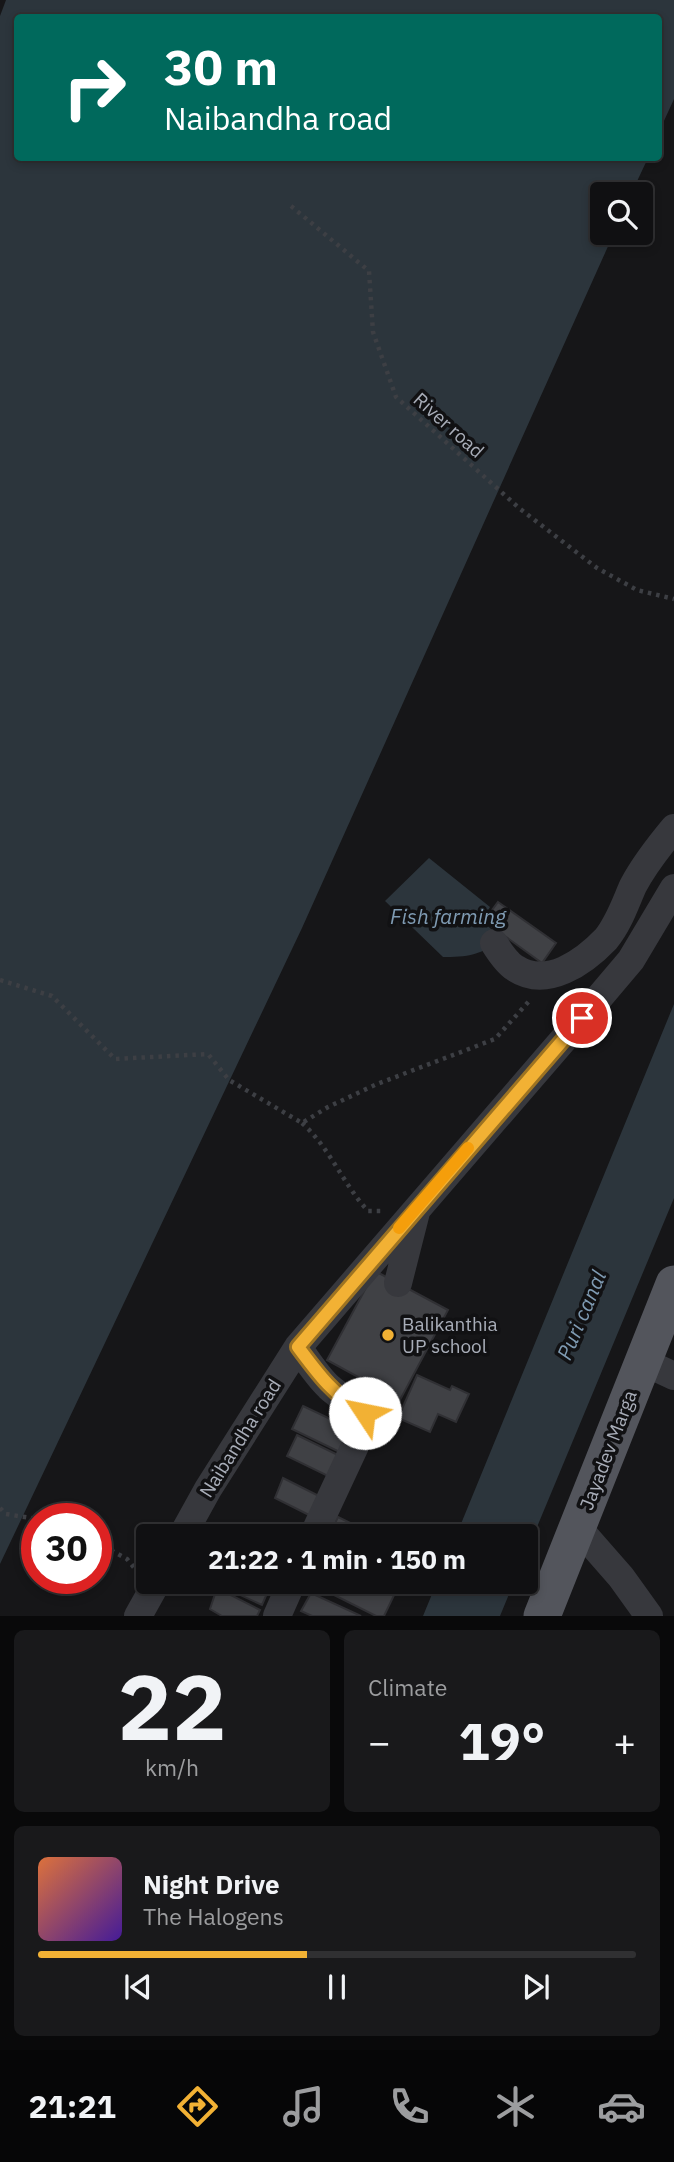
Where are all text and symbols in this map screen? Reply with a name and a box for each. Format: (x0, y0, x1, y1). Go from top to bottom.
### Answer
text: 30 m (164, 35, 278, 98)
icon: right (49, 42, 140, 133)
text: Naibandha road (164, 97, 392, 139)
map controls (590, 182, 653, 245)
button: search (590, 182, 653, 245)
street label: River road (409, 387, 489, 463)
water label: Fish farming (390, 902, 507, 930)
pin (552, 988, 612, 1048)
icon: arrive (563, 999, 601, 1037)
water label: Puri canal (550, 1266, 612, 1364)
place label: Balikanthia UP school (402, 1312, 498, 1358)
marker: Balikanthia UP school (380, 1327, 396, 1343)
street label: Naibandha road (194, 1374, 286, 1502)
position arrow (328, 1376, 402, 1450)
street label: Jayadev Marga (574, 1387, 642, 1513)
speed limit sign: 30 (21, 1503, 112, 1594)
text: 21:22 · 1 min · 150 m (208, 1542, 466, 1576)
text: 22 (117, 1647, 227, 1765)
text: Climate (368, 1672, 447, 1702)
text: 19° (459, 1707, 545, 1774)
text: − (368, 1717, 391, 1766)
text: + (613, 1717, 636, 1766)
text: km/h (145, 1752, 199, 1782)
text: Night Drive (143, 1867, 280, 1901)
text: The Halogens (143, 1901, 284, 1931)
icon: previous (119, 1968, 157, 2006)
icon: pause (318, 1968, 356, 2006)
icon: next (517, 1968, 555, 2006)
icon: directions (173, 2082, 222, 2131)
icon: music (279, 2082, 328, 2131)
icon: phone (385, 2082, 434, 2131)
icon: climate (491, 2082, 540, 2131)
icon: car (597, 2082, 646, 2131)
text: 21:21 (28, 2085, 116, 2127)

